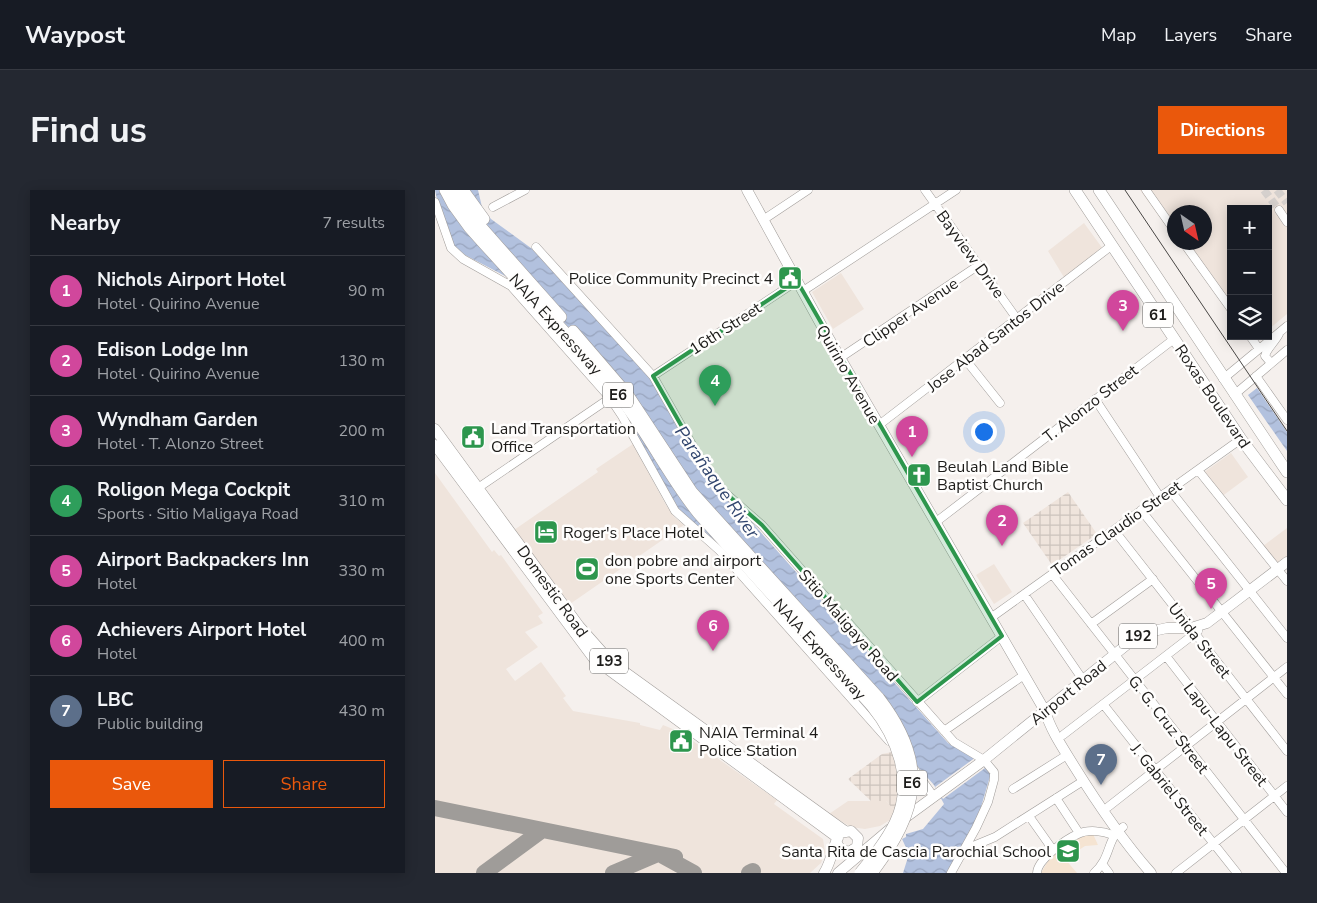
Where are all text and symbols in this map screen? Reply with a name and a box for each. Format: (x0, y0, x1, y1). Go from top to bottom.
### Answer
text: Waypost (25, 19, 125, 51)
text: Map (1101, 23, 1136, 47)
text: Layers (1164, 23, 1217, 47)
text: Share (1245, 23, 1292, 47)
button: Directions (1158, 106, 1287, 154)
text: Find us (30, 107, 147, 154)
north arrow (1167, 205, 1212, 250)
map controls (1227, 205, 1272, 340)
button: + (1227, 205, 1272, 250)
street label: Bayview Drive (931, 206, 1010, 303)
text: Nearby (50, 209, 120, 237)
text: 7 results (323, 212, 385, 234)
button: − (1227, 250, 1272, 295)
public building icon: Police Community Precinct 4 (777, 265, 803, 291)
text: Nichols Airport Hotel (97, 267, 286, 293)
place label: Police Community Precinct 4 (569, 268, 773, 290)
street label: NAIA Expressway (504, 269, 607, 381)
street label: Clipper Avenue (859, 273, 963, 353)
street label: Jose Abad Santos Drive (922, 276, 1069, 398)
text: 1 (61, 280, 71, 302)
text: 90 m (348, 280, 385, 302)
pin: 3 (1107, 290, 1139, 331)
text: Hotel · Quirino Avenue (97, 293, 260, 315)
button: layers (1227, 295, 1272, 340)
street label: 16th Street (685, 297, 766, 360)
road number: 61 (1143, 302, 1173, 328)
street label: Quirino Avenue (811, 321, 885, 428)
text: Edison Lodge Inn (97, 337, 248, 363)
street label: Roxas Boulevard (1169, 340, 1255, 453)
text: 2 (61, 350, 71, 372)
text: 130 m (338, 350, 385, 372)
street label: T. Alonzo Street (1039, 360, 1143, 448)
text: Hotel · Quirino Avenue (97, 363, 260, 385)
pin: 4 (699, 365, 731, 406)
road number: E6 (603, 382, 633, 408)
text: Wyndham Garden (97, 407, 258, 433)
pin: 1 (896, 416, 928, 457)
place label: Land Transportation Office (491, 418, 636, 458)
your location (971, 419, 997, 445)
text: 3 (61, 420, 71, 442)
text: 200 m (338, 420, 385, 442)
water label: Parañaque River (669, 421, 765, 544)
public building icon: Land Transportation Office (460, 424, 486, 450)
text: Hotel · T. Alonzo Street (97, 433, 263, 455)
place label: Beulah Land Bible Baptist Church (937, 456, 1068, 496)
church icon: Beulah Land Bible Baptist Church (906, 462, 932, 488)
street label: Tomas Claudio Street (1047, 475, 1186, 582)
text: Roligon Mega Cockpit (97, 477, 290, 503)
text: 4 (61, 490, 71, 512)
text: 310 m (338, 490, 385, 512)
text: Sports · Sitio Maligaya Road (97, 503, 299, 525)
pin: 2 (986, 505, 1018, 546)
hotel icon: Roger's Place Hotel (533, 519, 559, 545)
place label: Roger's Place Hotel (563, 522, 705, 544)
street label: Domestic Road (511, 541, 593, 642)
text: Airport Backpackers Inn (97, 547, 309, 573)
place label: don pobre and airport one Sports Center (605, 550, 762, 590)
sports icon: don pobre and airport one Sports Center (574, 556, 600, 582)
text: 5 (61, 560, 71, 582)
text: 330 m (338, 560, 385, 582)
street label: Sitio Maligaya Road (793, 565, 903, 687)
pin: 5 (1195, 568, 1227, 609)
text: Hotel (97, 573, 137, 595)
street label: NAIA Expressway (768, 594, 871, 706)
street label: Unida Street (1163, 598, 1236, 683)
pin: 6 (697, 610, 729, 651)
text: Achievers Airport Hotel (97, 617, 306, 643)
road number: 192 (1119, 624, 1157, 648)
text: 6 (61, 630, 71, 652)
text: 400 m (338, 630, 385, 652)
text: Hotel (97, 643, 137, 665)
road number: 193 (590, 648, 628, 674)
street label: Airport Road (1026, 655, 1111, 730)
street label: G. G. Cruz Street (1123, 671, 1214, 779)
street label: Lapu-Lapu Street (1178, 678, 1273, 791)
text: LBC (97, 687, 134, 713)
text: 7 (61, 700, 71, 722)
text: 430 m (338, 700, 385, 722)
text: Public building (97, 713, 203, 735)
place label: NAIA Terminal 4 Police Station (699, 722, 819, 762)
public building icon: NAIA Terminal 4 Police Station (668, 728, 694, 754)
street label: J. Gabriel Street (1125, 738, 1213, 841)
pin: 7 (1085, 744, 1117, 785)
button: Save (50, 760, 213, 808)
button: Share (223, 760, 385, 808)
road number: E6 (897, 770, 927, 796)
school or university icon: Santa Rita de Cascia Parochial School (1055, 838, 1081, 864)
place label: Santa Rita de Cascia Parochial School (781, 841, 1051, 863)

